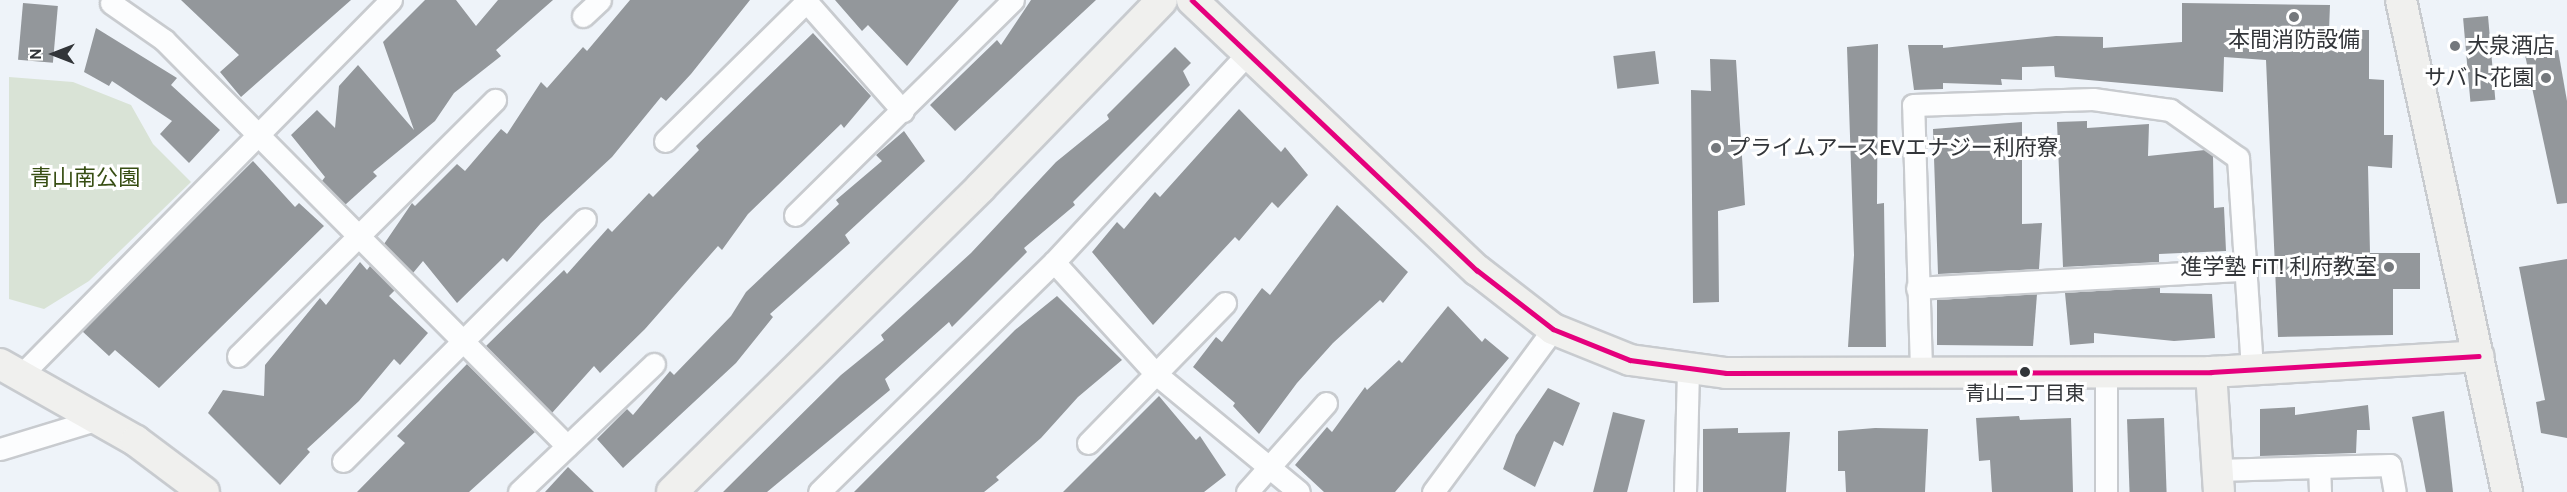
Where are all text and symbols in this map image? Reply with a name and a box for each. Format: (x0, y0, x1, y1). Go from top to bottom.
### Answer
marker: 本間消防設備 (2287, 10, 2301, 24)
north arrow (24, 24, 84, 84)
place label: 本間消防設備 (2228, 27, 2360, 53)
place label: 大泉酒店 (2467, 33, 2555, 59)
marker: 大泉酒店 (2448, 39, 2462, 53)
text: N (26, 48, 45, 60)
place label: サバト花園 (2424, 65, 2534, 91)
marker: サバト花園 (2539, 71, 2553, 85)
place label: プライムアースEVエナジー利府寮 (1728, 135, 2060, 161)
marker: プライムアースEVエナジー利府寮 (1709, 141, 1723, 155)
park label: 青山南公園 (30, 165, 140, 191)
place label: 進学塾 FiT! 利府教室 (2180, 254, 2377, 280)
marker: 進学塾 FiT! 利府教室 (2382, 260, 2396, 274)
marker: 青山二丁目東 (2019, 366, 2031, 378)
place label: 青山二丁目東 (1965, 381, 2085, 405)

